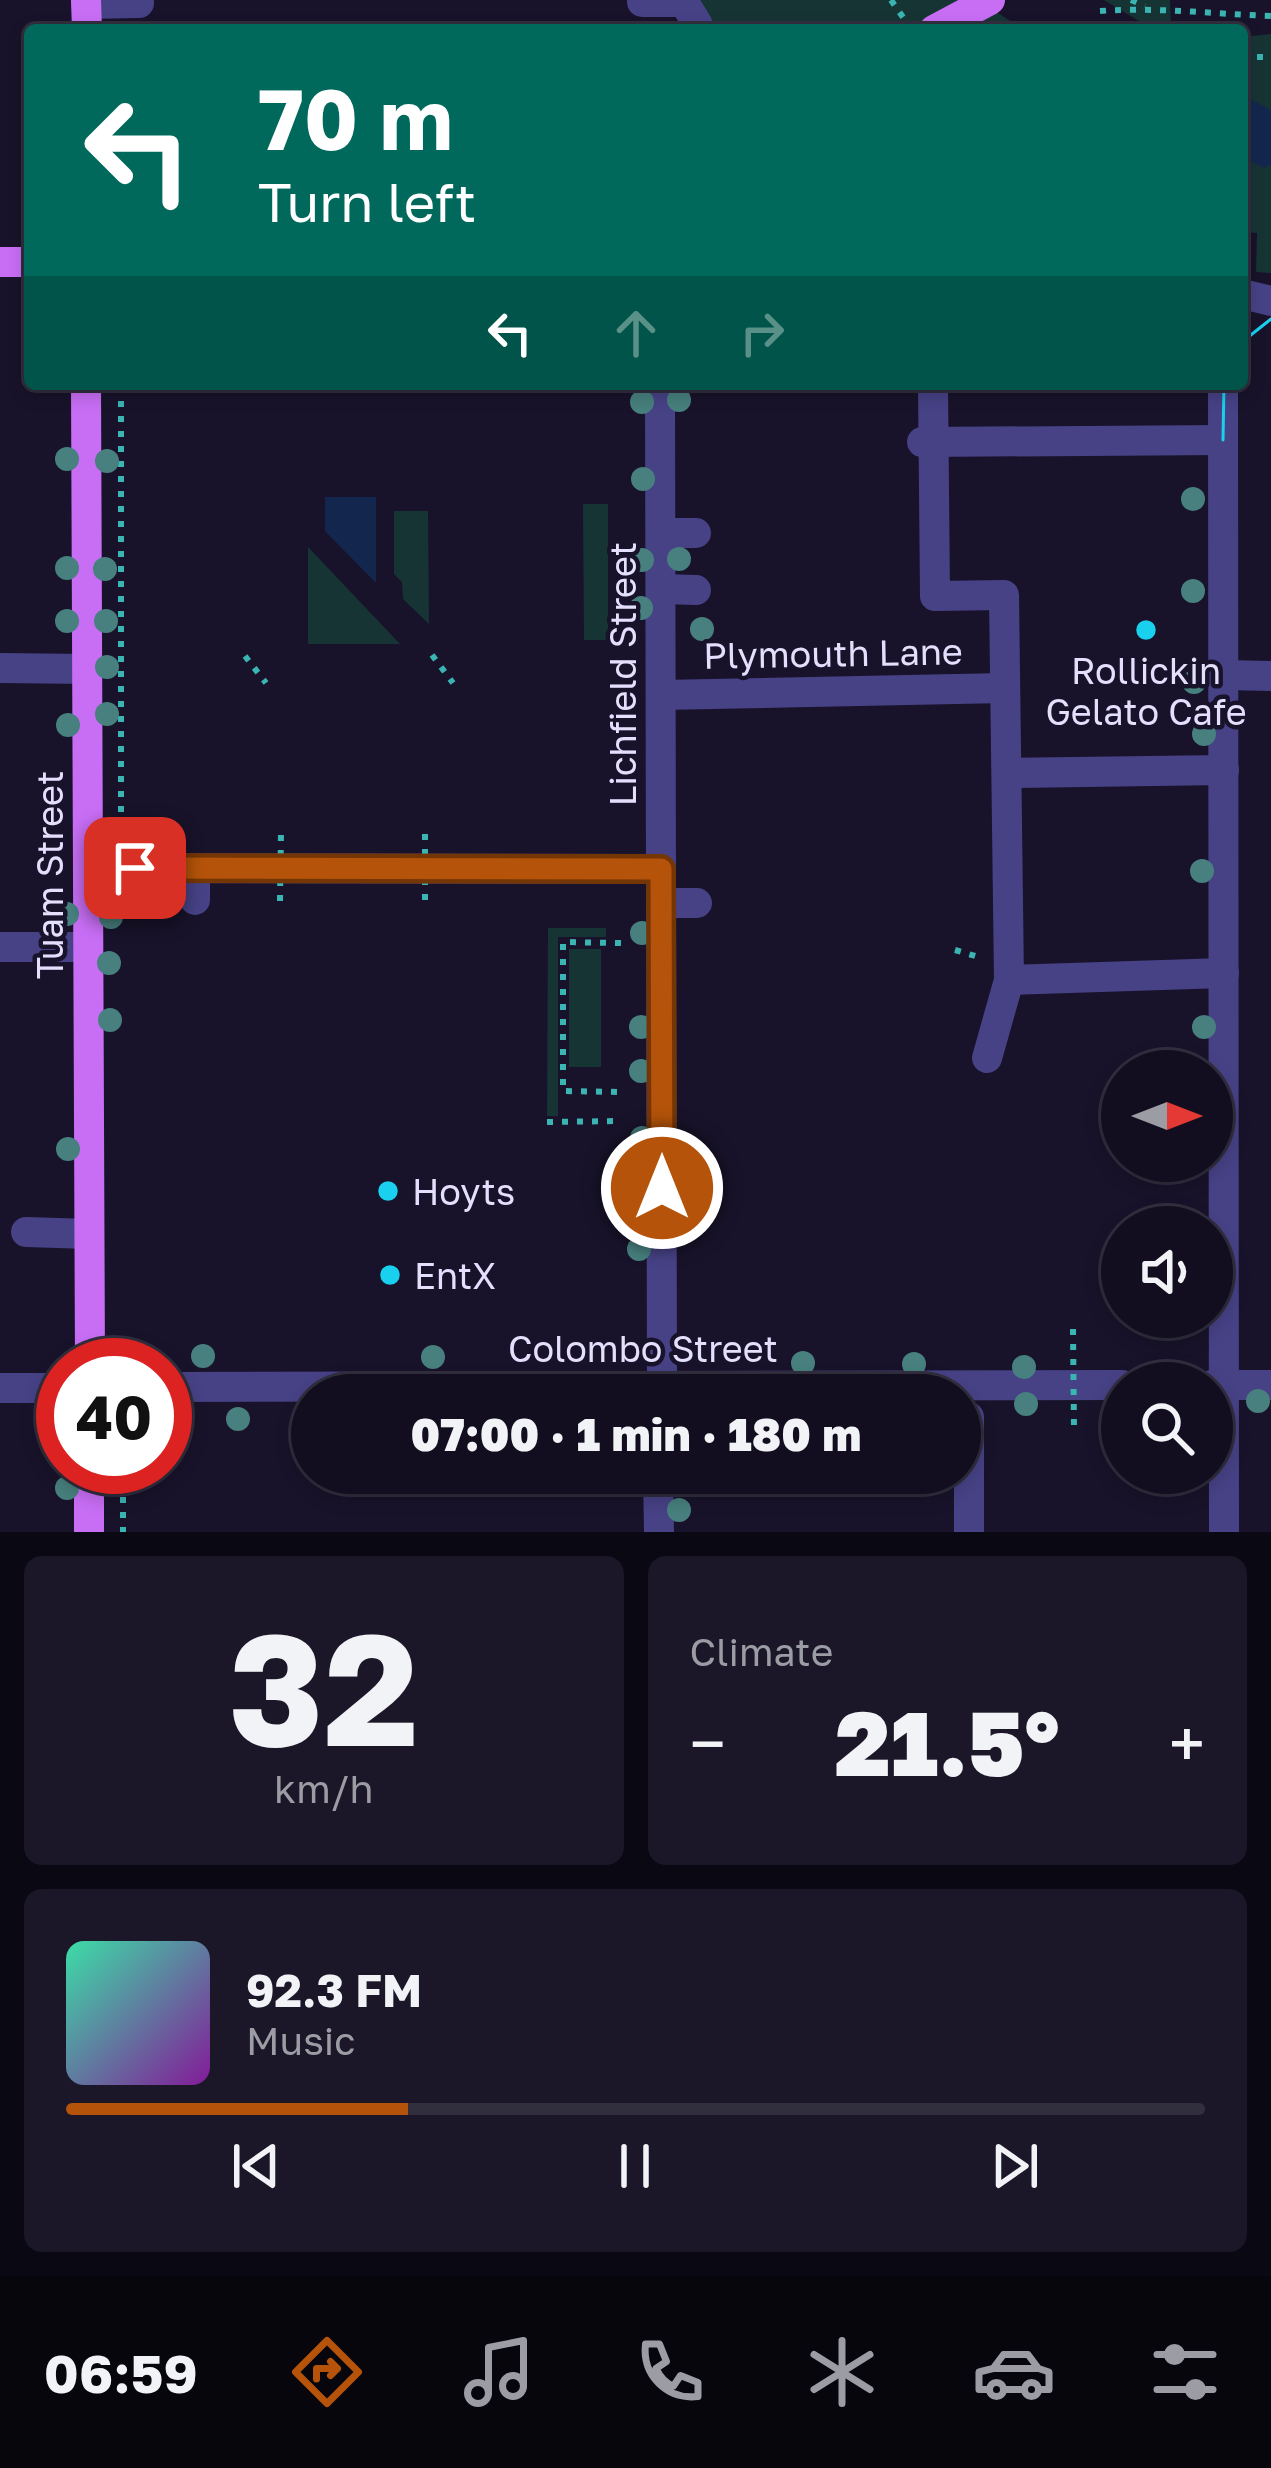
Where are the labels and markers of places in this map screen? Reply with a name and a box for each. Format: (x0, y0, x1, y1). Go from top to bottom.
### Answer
marker: Rollickin Gelato Cafe (1133, 617, 1159, 643)
place label: Rollickin Gelato Cafe (1045, 649, 1247, 733)
pin (84, 817, 186, 919)
place label: Hoyts (412, 1170, 515, 1213)
marker: Hoyts (375, 1178, 401, 1204)
place label: EntX (414, 1254, 496, 1297)
marker: EntX (377, 1262, 403, 1288)

